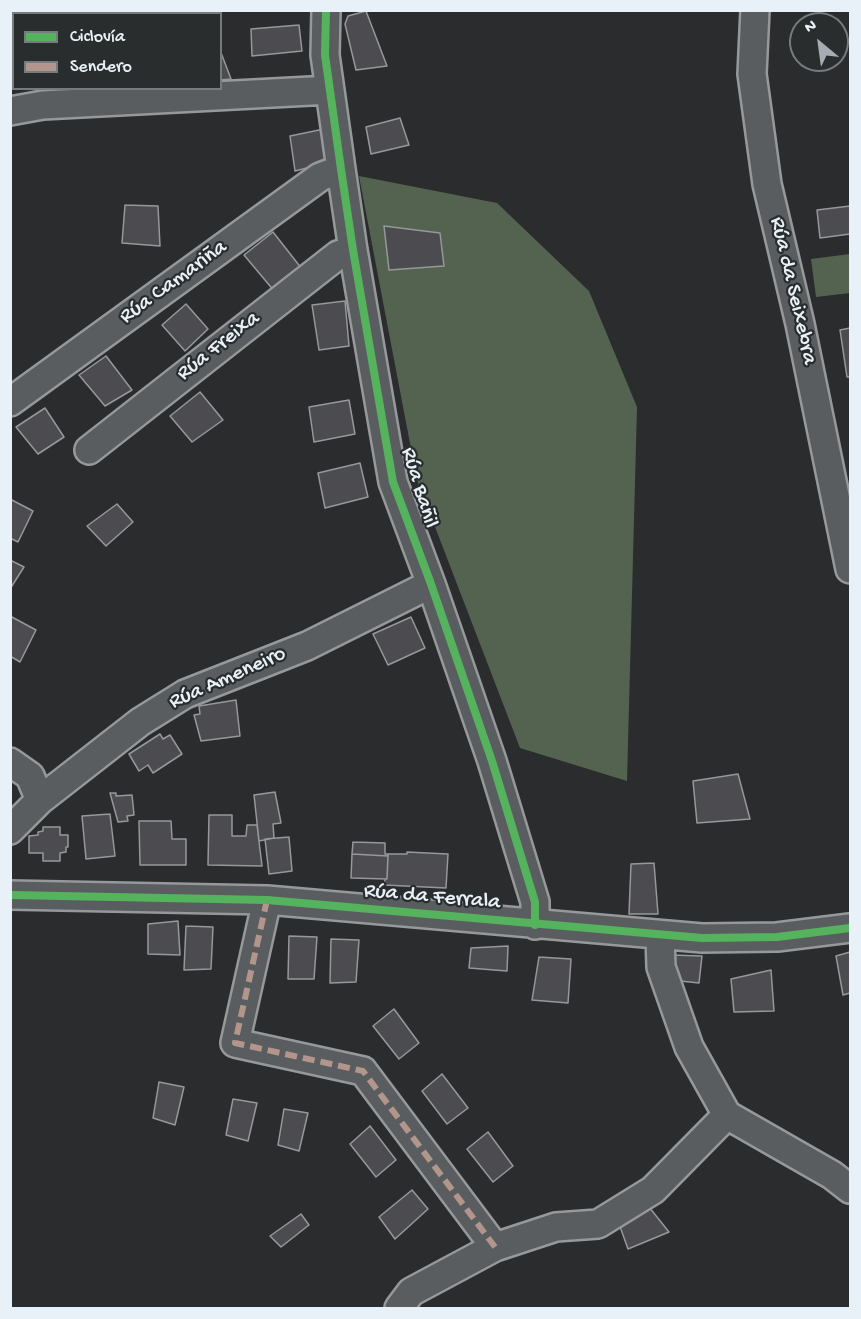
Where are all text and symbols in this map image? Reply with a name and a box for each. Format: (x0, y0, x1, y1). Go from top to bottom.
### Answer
legend (12, 12, 222, 90)
north arrow (789, 12, 849, 72)
text: N (802, 17, 820, 38)
text: Ciclovía (70, 27, 125, 48)
text: Sendero (70, 57, 132, 78)
street label: Rúa da Seixebra (762, 215, 822, 367)
street label: Rúa Camariña (115, 235, 233, 331)
street label: Rúa Freixa (172, 306, 266, 388)
street label: Rúa Bañil (393, 445, 443, 531)
street label: Rúa Ameneiro (166, 642, 290, 716)
street label: Rúa da Ferrala (363, 879, 501, 917)

